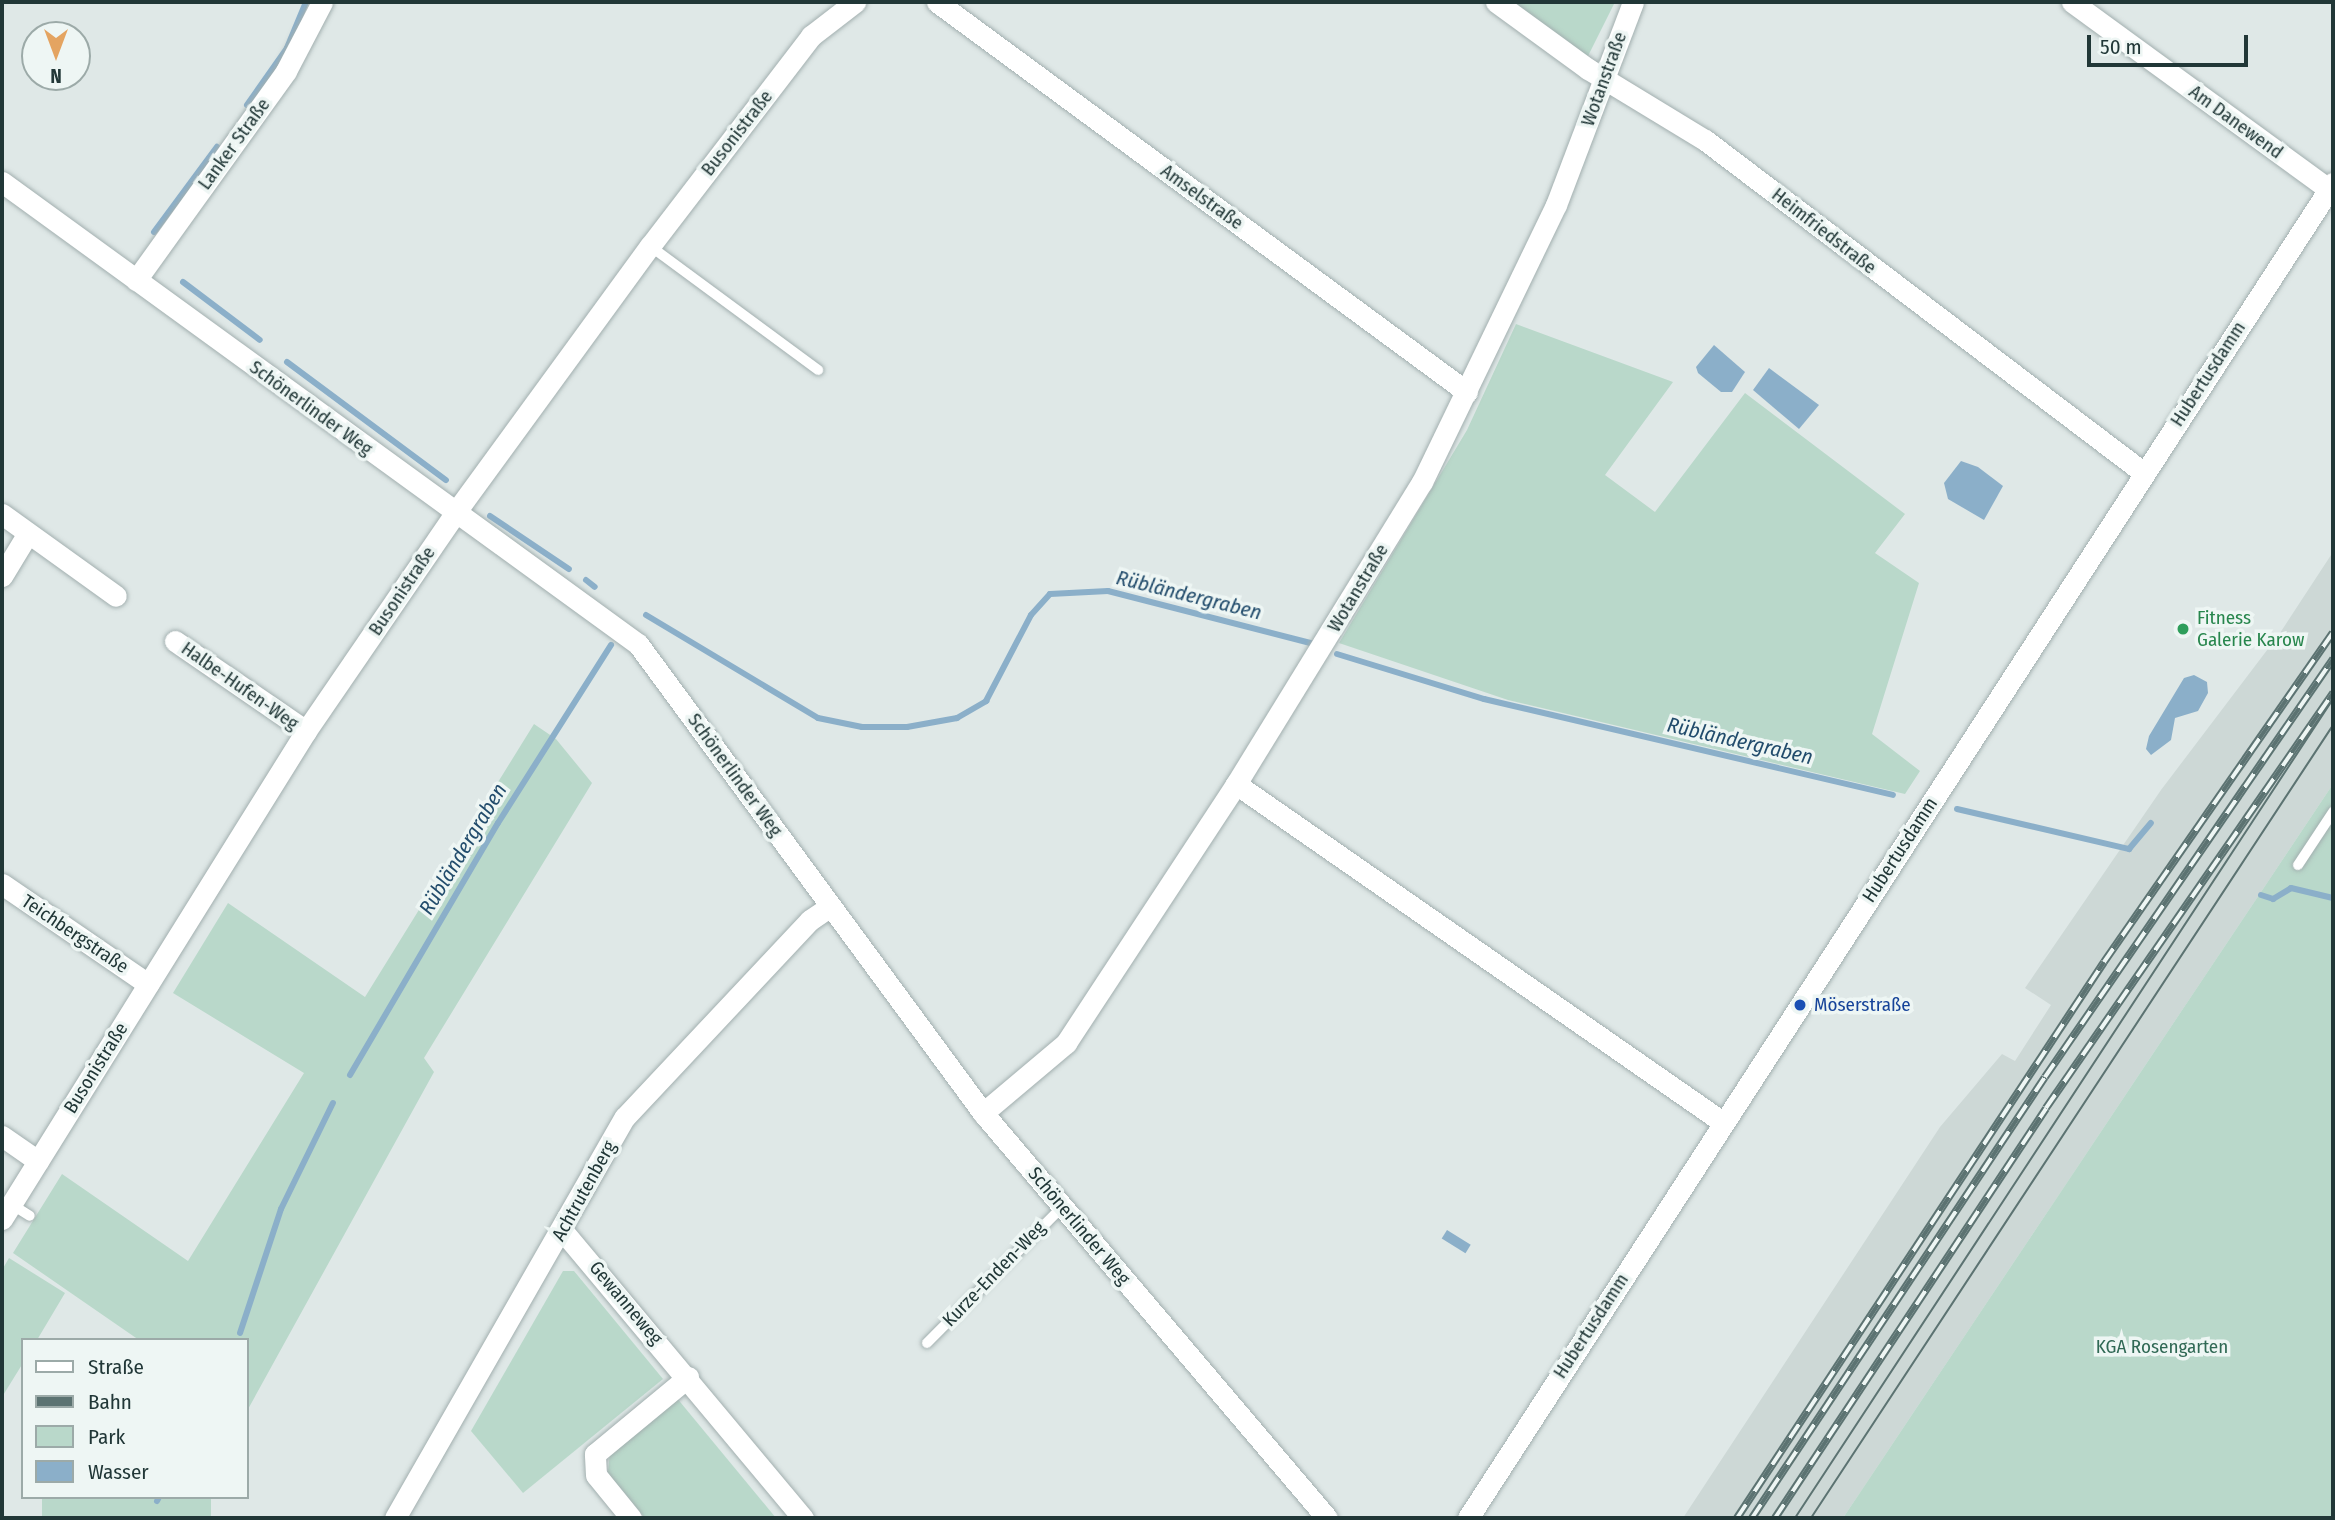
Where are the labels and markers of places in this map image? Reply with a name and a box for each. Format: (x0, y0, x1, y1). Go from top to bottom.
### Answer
place label: Fitness Galerie Karow (2197, 607, 2304, 651)
marker: Fitness Galerie Karow (2175, 621, 2191, 637)
place label: Möserstraße (1814, 994, 1911, 1016)
marker: Möserstraße (1792, 997, 1808, 1013)

